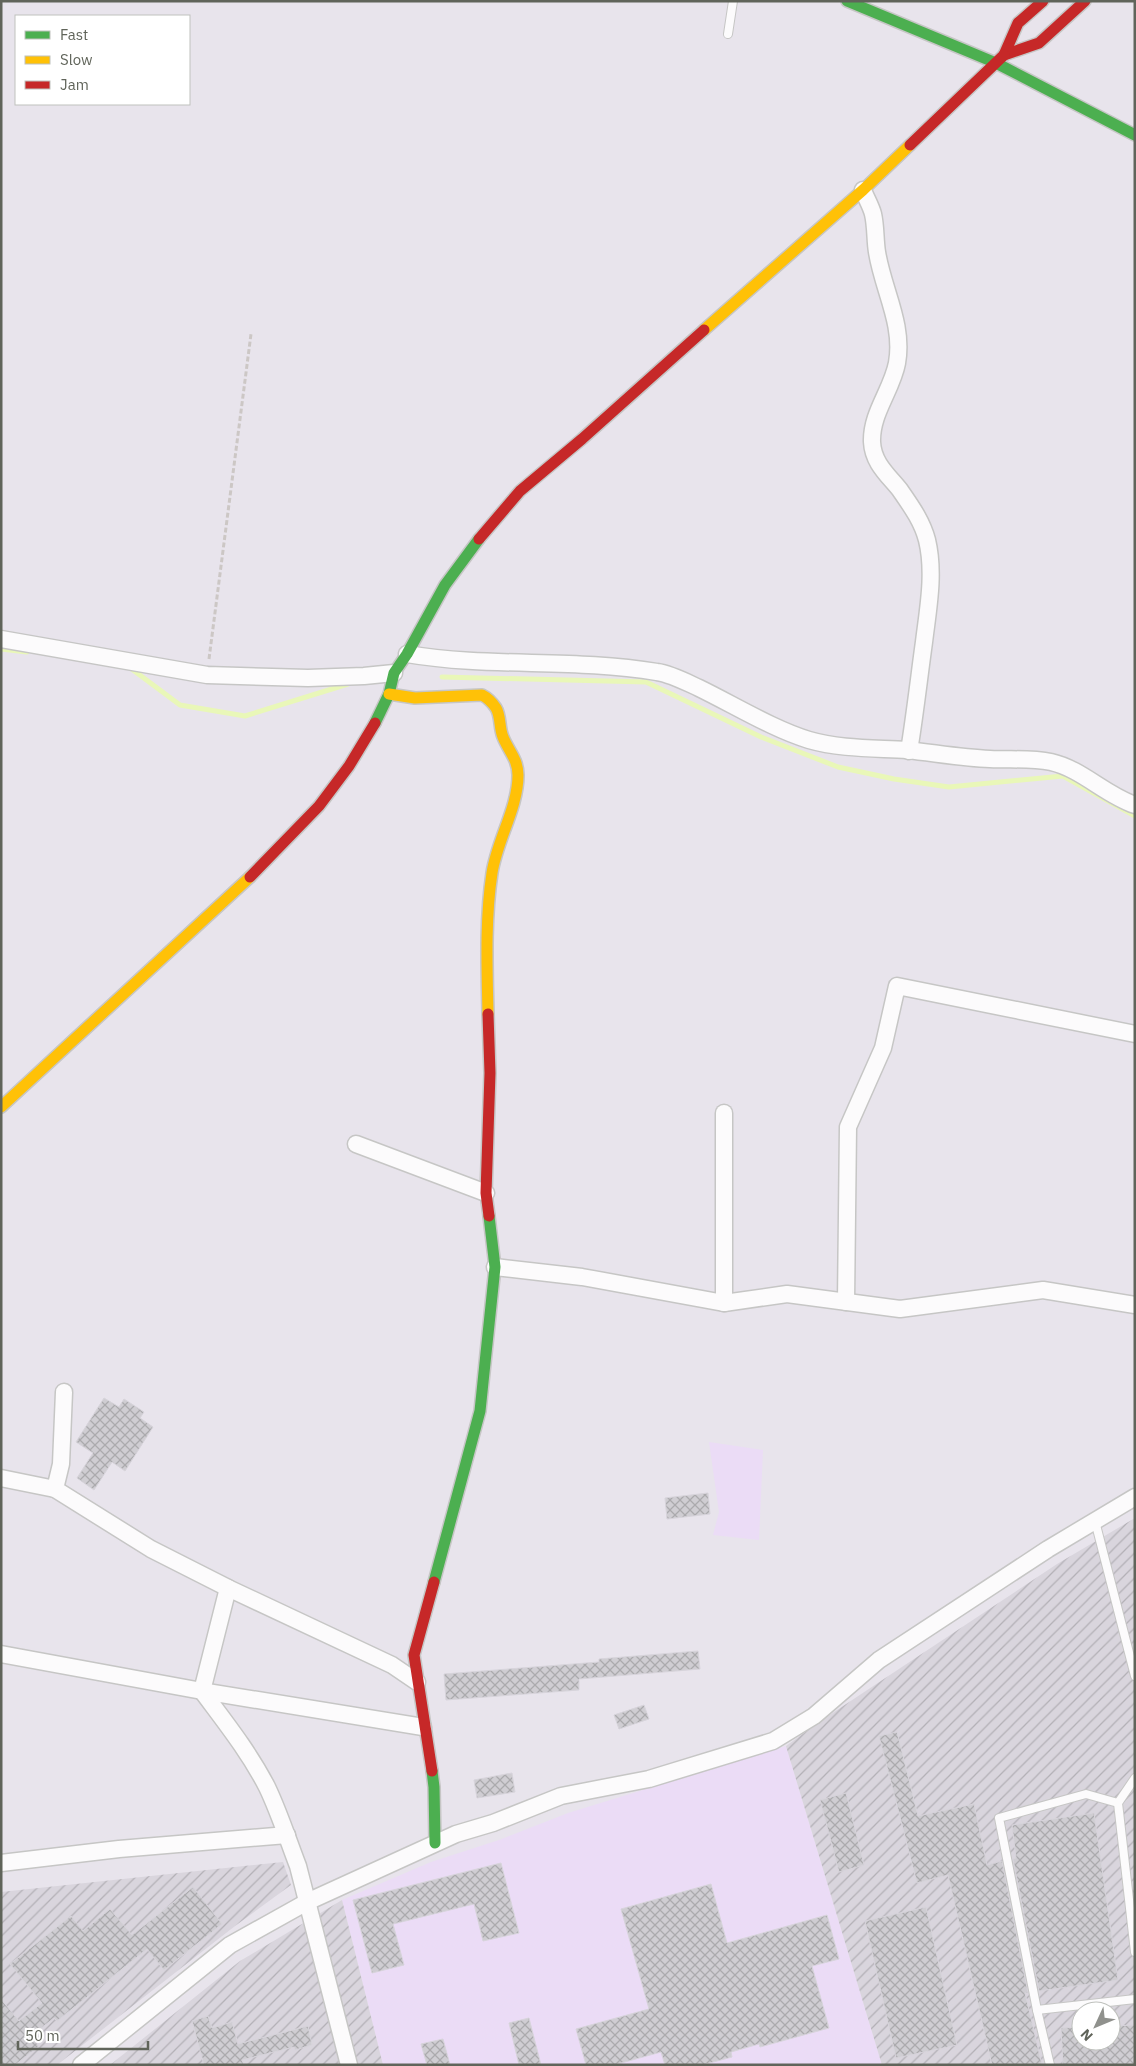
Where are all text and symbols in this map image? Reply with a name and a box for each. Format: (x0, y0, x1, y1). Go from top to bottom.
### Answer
legend (15, 15, 190, 105)
text: Fast (60, 25, 88, 44)
text: Slow (60, 50, 93, 69)
text: Jam (60, 75, 89, 94)
north arrow (1071, 2001, 1121, 2051)
scale bar (18, 2018, 148, 2050)
text: N (1077, 2025, 1097, 2045)
text: 50 m (25, 2026, 60, 2045)

